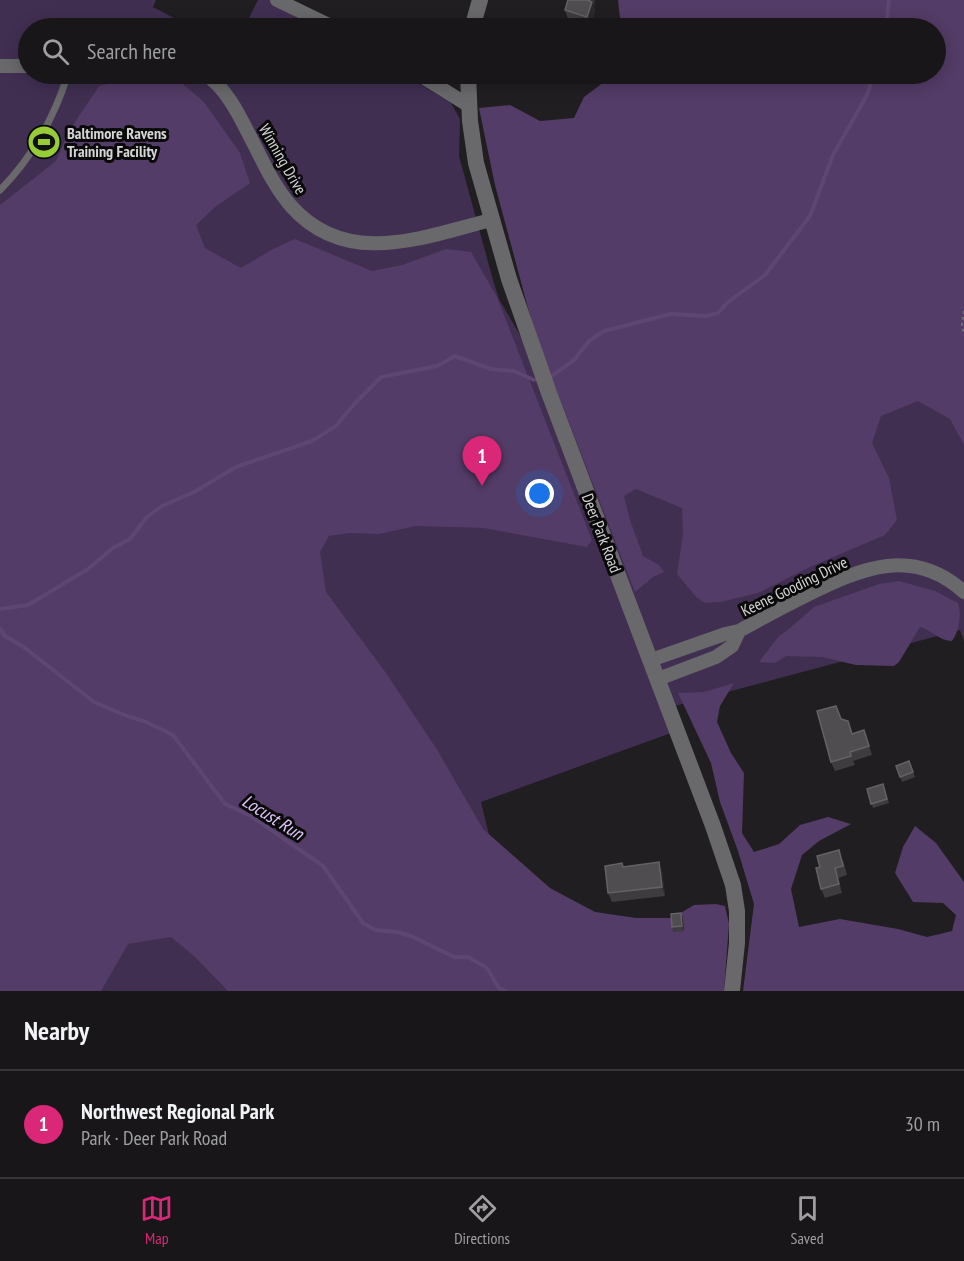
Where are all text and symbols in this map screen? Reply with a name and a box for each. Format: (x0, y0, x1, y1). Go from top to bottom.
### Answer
search box (18, 18, 946, 84)
icon: search (39, 35, 72, 68)
text: Search here (87, 37, 176, 65)
street label: Winning Drive (255, 120, 311, 198)
place label: Baltimore Ravens Training Facility (67, 123, 167, 161)
sports icon: Baltimore Ravens Training Facility (26, 124, 62, 160)
pin: 1 (462, 436, 502, 486)
your location (525, 479, 554, 508)
street label: Deer Park Road (578, 491, 626, 576)
street label: Keene Gooding Drive (738, 552, 850, 620)
water label: Locust Run (238, 789, 309, 845)
text: Nearby (24, 1014, 89, 1047)
text: Northwest Regional Park (81, 1097, 274, 1125)
text: 1 (39, 1111, 48, 1137)
text: 30 m (905, 1111, 940, 1137)
text: Park · Deer Park Road (81, 1125, 227, 1151)
tab: Map (140, 1192, 173, 1248)
tab: Directions (454, 1192, 510, 1248)
tab: Saved (791, 1192, 824, 1248)

